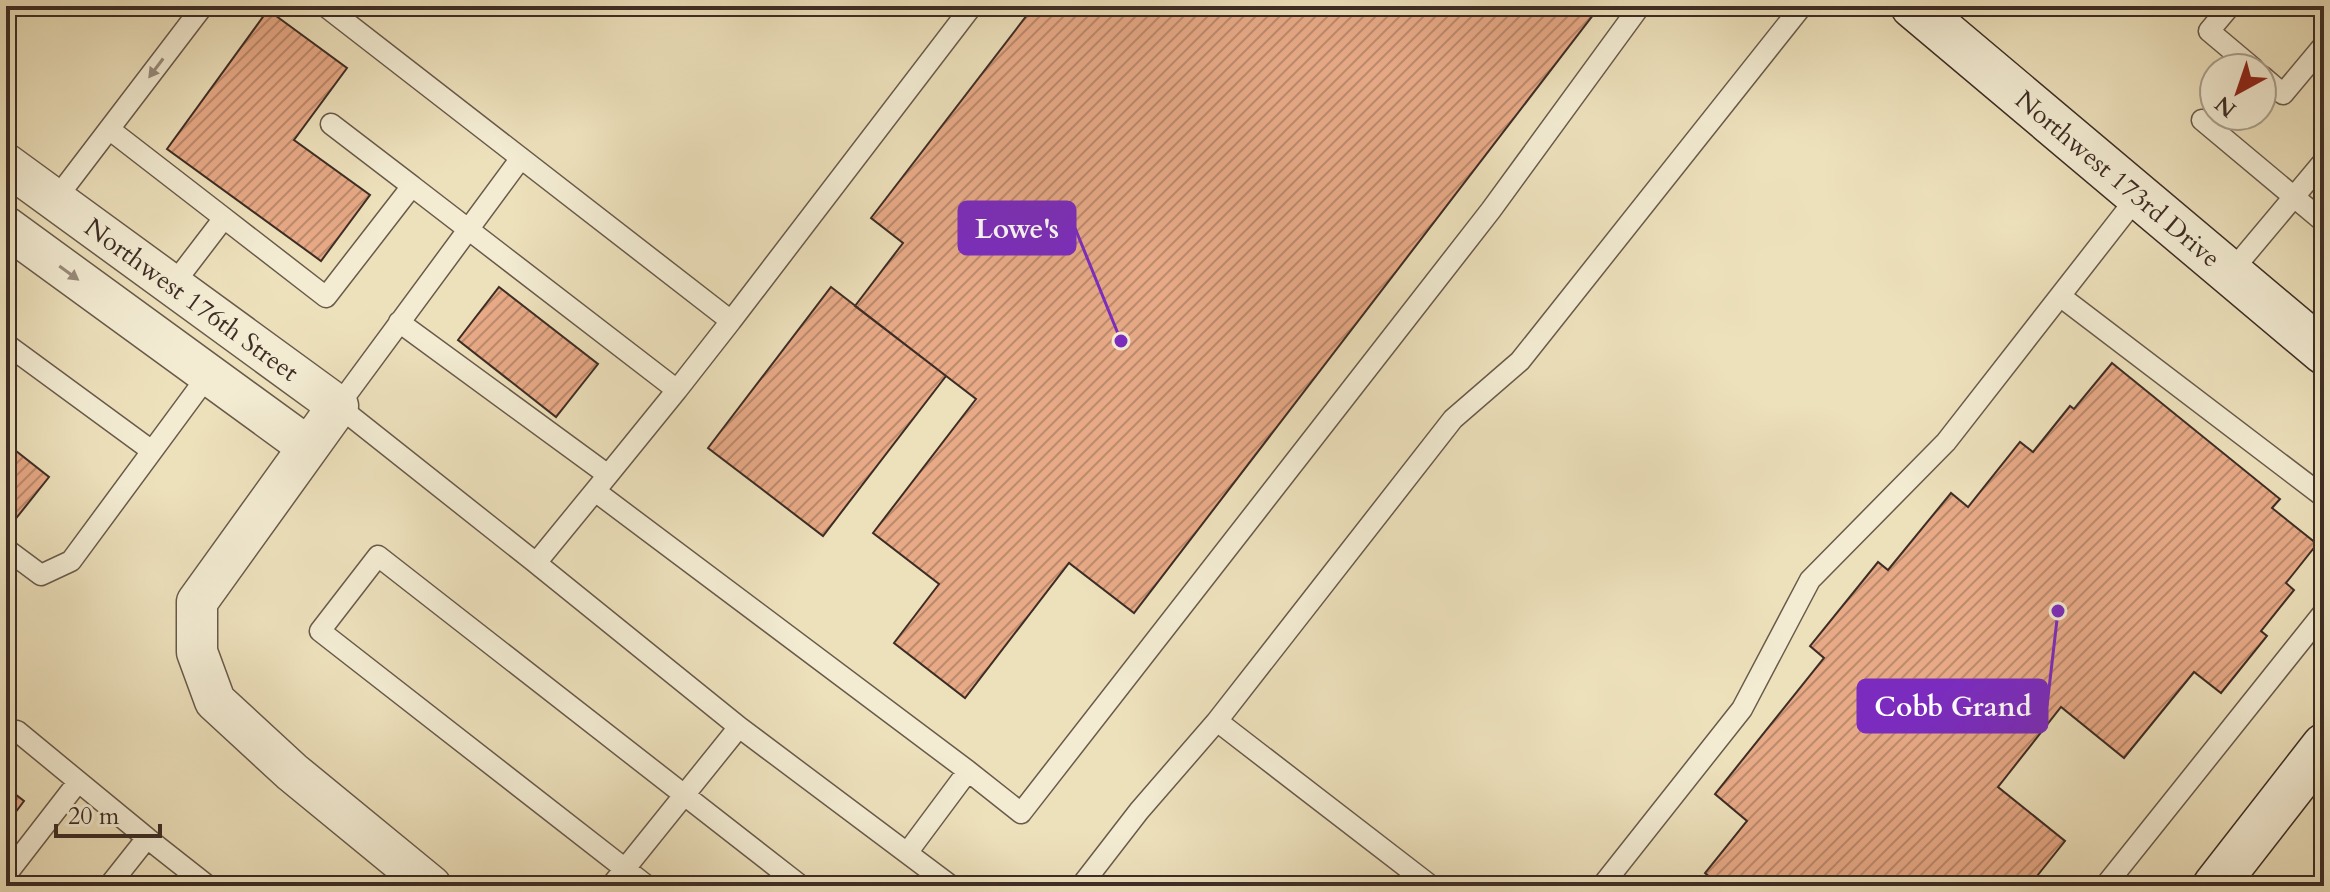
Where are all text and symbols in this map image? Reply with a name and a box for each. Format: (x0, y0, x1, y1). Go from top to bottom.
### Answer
north arrow (2198, 52, 2278, 132)
one-way arrow (148, 58, 164, 78)
street label: Northwest 173rd Drive (2009, 84, 2227, 274)
callout: Lowe's (959, 202, 1075, 254)
street label: Northwest 176th Street (77, 210, 306, 390)
text: Lowe's (975, 210, 1059, 248)
one-way arrow (59, 264, 80, 280)
callout: Cobb Grand (1858, 680, 2047, 732)
text: Cobb Grand (1874, 688, 2032, 726)
scale bar (56, 788, 160, 838)
text: 20 m (68, 800, 120, 833)

